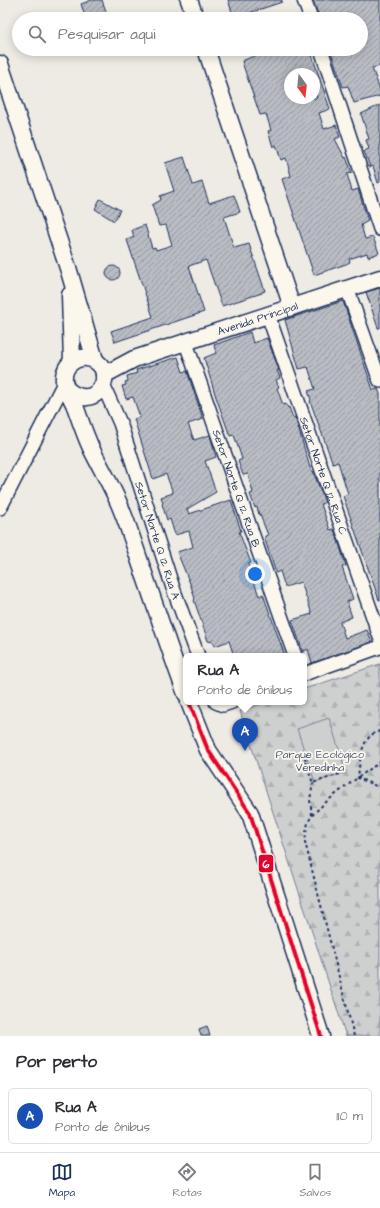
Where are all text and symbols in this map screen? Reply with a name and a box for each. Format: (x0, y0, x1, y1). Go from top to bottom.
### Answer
search box (12, 12, 368, 56)
icon: search (26, 23, 48, 45)
text: Pesquisar aqui (58, 24, 155, 45)
north arrow (284, 68, 320, 104)
street label: Avenida Principal (215, 298, 300, 339)
street label: Setor Norte Q 12 Rua C (296, 415, 351, 537)
street label: Setor Norte Q 12 Rua B (209, 428, 264, 550)
street label: Setor Norte Q 12 Rua A (131, 480, 184, 602)
your location (245, 564, 265, 584)
popup (183, 653, 307, 705)
text: Rua A (198, 660, 239, 681)
text: Ponto de ônibus (198, 681, 293, 699)
pin: A (232, 718, 258, 751)
park label: Parque Ecológico Veredinha (276, 747, 365, 775)
line badge: 6 (258, 854, 274, 873)
text: 6 (263, 857, 270, 872)
text: Por perto (16, 1050, 97, 1074)
text: Rua A (55, 1097, 97, 1118)
text: A (26, 1107, 34, 1125)
text: 110 m (336, 1107, 363, 1125)
text: Ponto de ônibus (55, 1118, 150, 1136)
tab: Mapa (49, 1161, 75, 1200)
tab: Rotas (172, 1161, 202, 1200)
tab: Salvos (299, 1161, 331, 1200)

